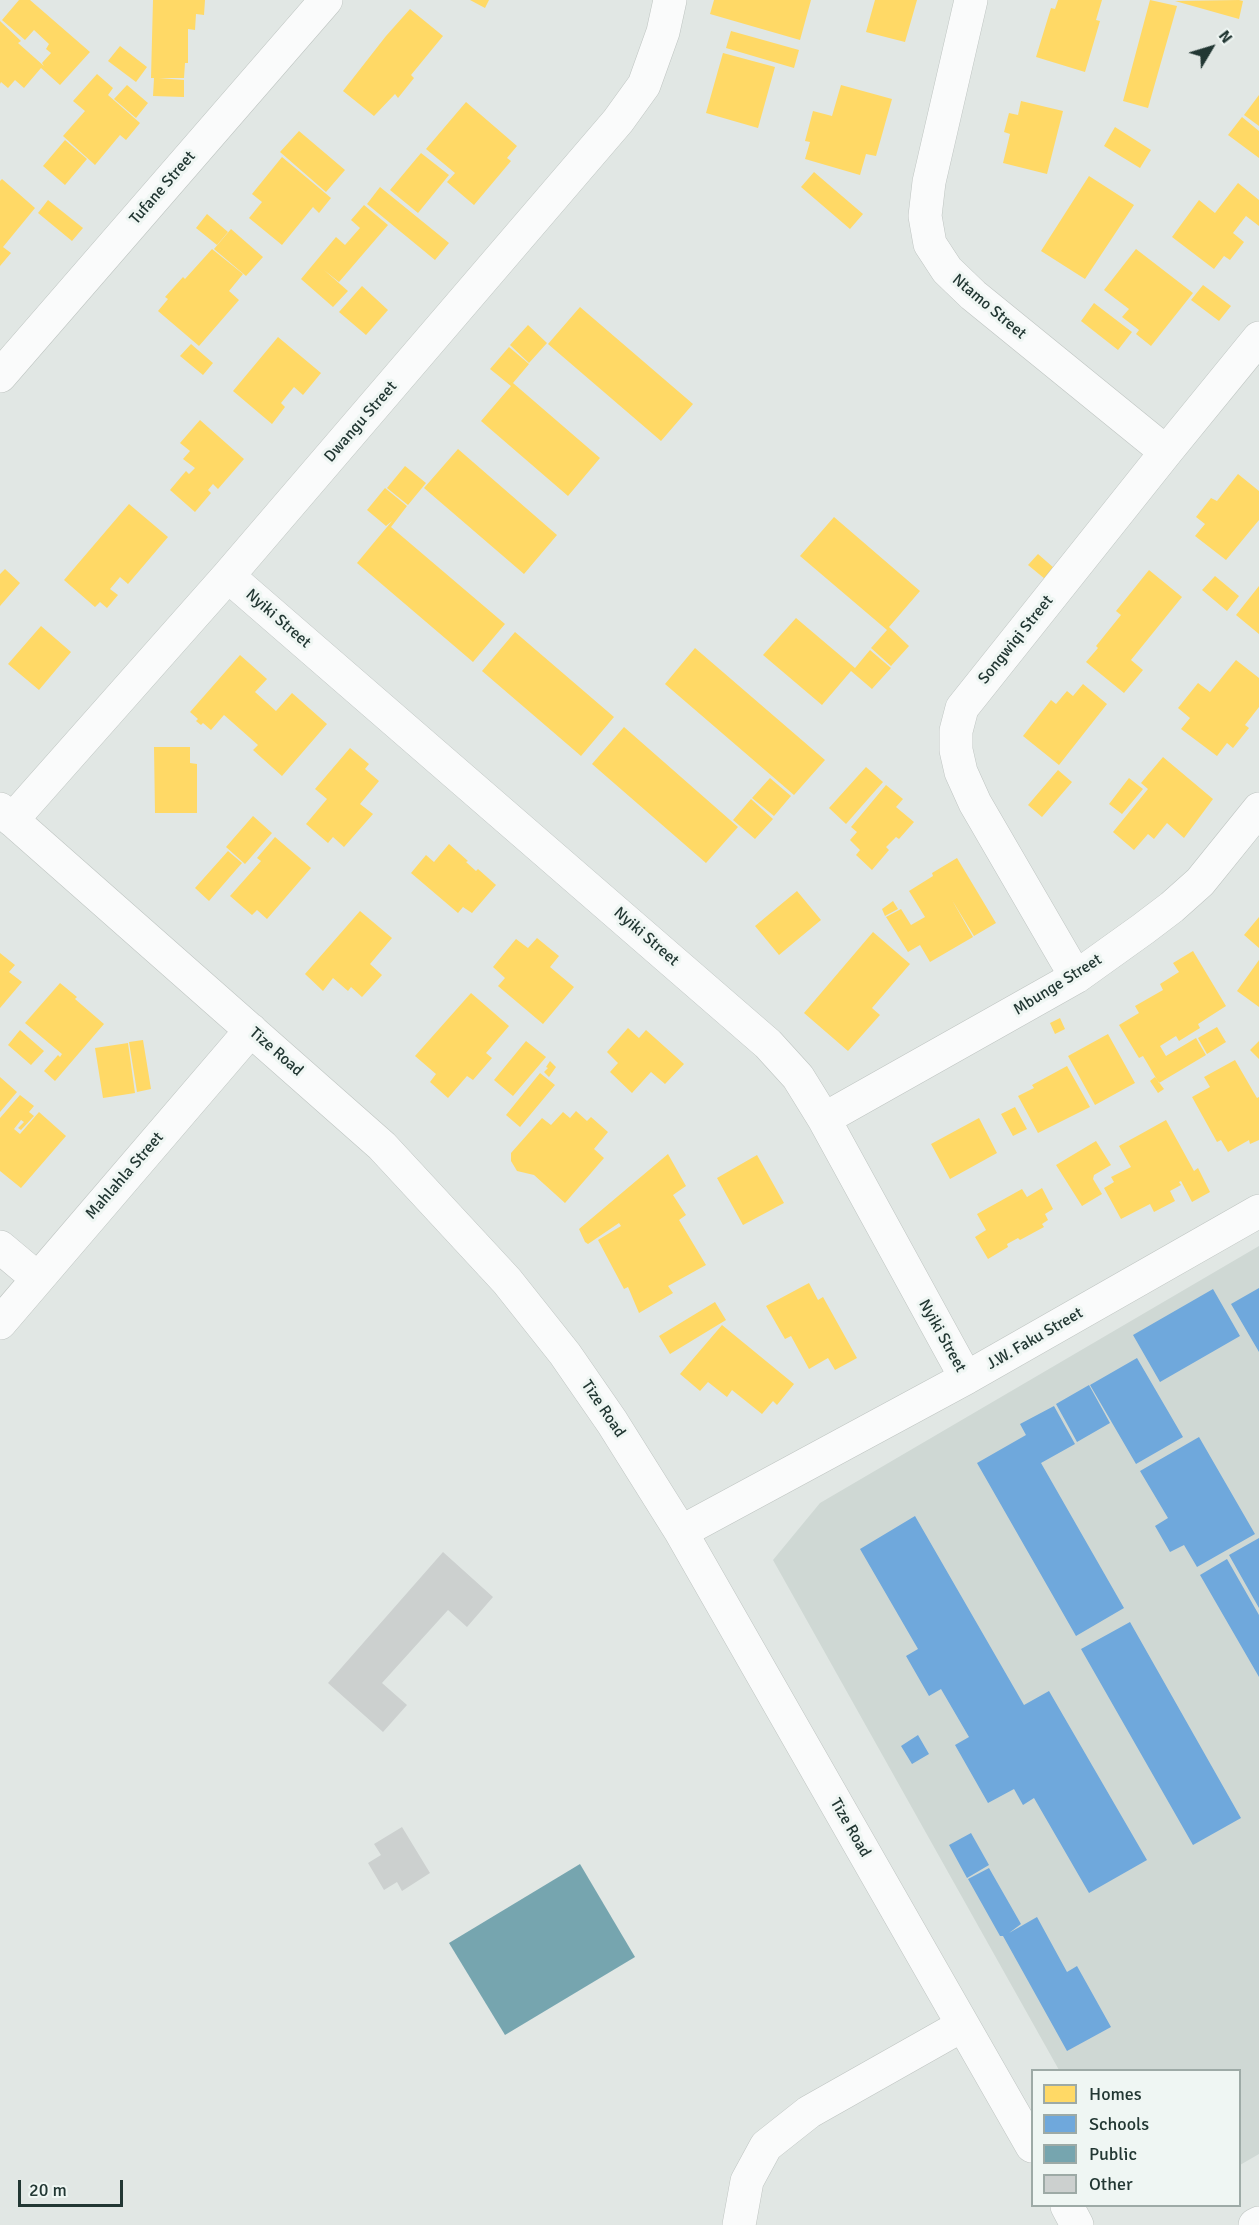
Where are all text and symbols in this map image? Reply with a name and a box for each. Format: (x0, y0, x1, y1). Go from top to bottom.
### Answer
north arrow (1181, 18, 1241, 78)
text: N (1214, 26, 1236, 47)
street label: Tufane Street (126, 147, 200, 229)
street label: Ntamo Street (948, 270, 1030, 344)
street label: Dwangu Street (321, 378, 401, 466)
street label: Nyiki Street (241, 585, 315, 653)
street label: Songwiqi Street (974, 592, 1058, 688)
street label: Nyiki Street (609, 903, 683, 971)
street label: Mbunge Street (1010, 950, 1106, 1020)
street label: Tize Road (245, 1023, 307, 1081)
street label: Mahlahla Street (82, 1128, 168, 1224)
street label: Nyiki Street (914, 1296, 970, 1376)
street label: J.W. Faku Street (983, 1304, 1087, 1374)
street label: Tize Road (577, 1377, 629, 1441)
street label: Tize Road (825, 1795, 875, 1861)
legend (1031, 2069, 1241, 2207)
text: Homes (1089, 2083, 1142, 2105)
text: Schools (1089, 2113, 1149, 2135)
text: Public (1089, 2143, 1137, 2165)
scale bar (21, 2168, 126, 2206)
text: Other (1089, 2173, 1133, 2195)
text: 20 m (29, 2179, 67, 2201)

